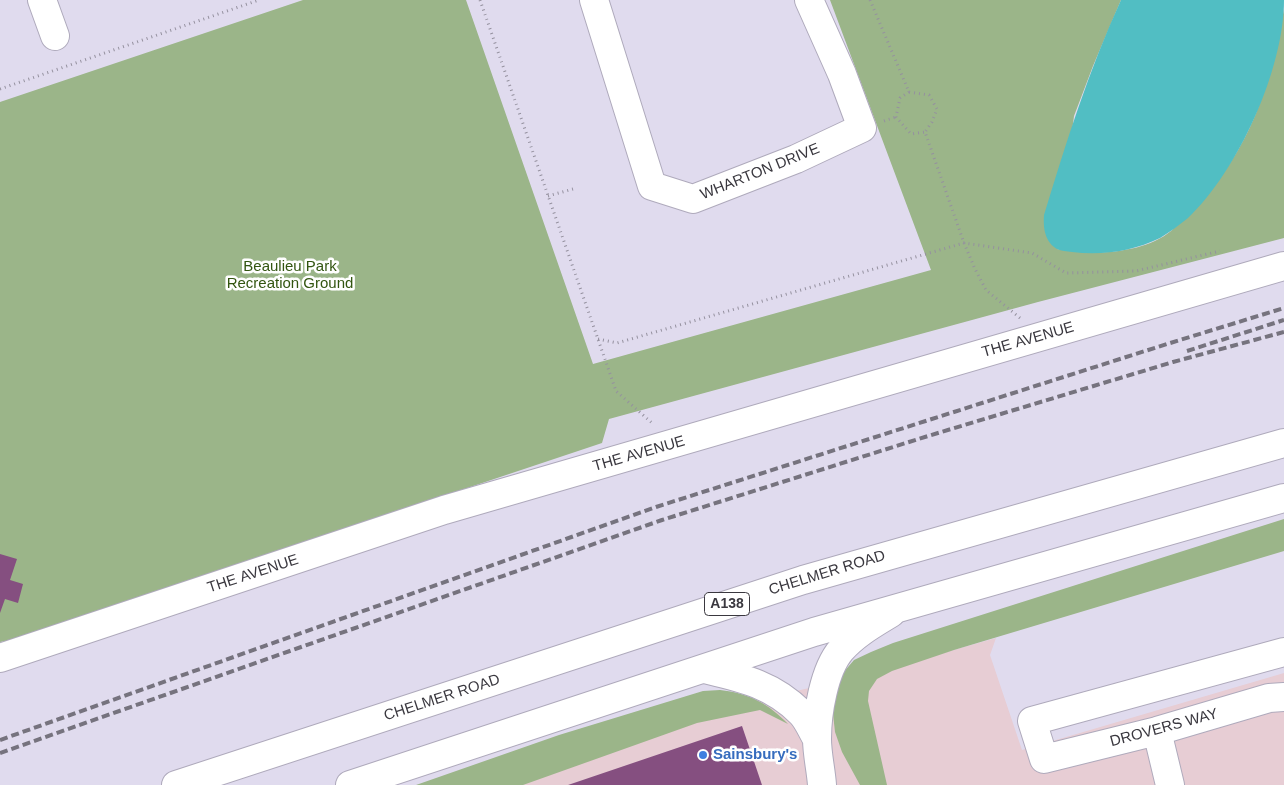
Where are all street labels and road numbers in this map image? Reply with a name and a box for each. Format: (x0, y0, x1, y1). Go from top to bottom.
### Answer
street label: WHARTON DRIVE (698, 140, 822, 204)
street label: THE AVENUE (980, 318, 1076, 362)
street label: THE AVENUE (591, 432, 687, 476)
street label: CHELMER ROAD (767, 547, 887, 599)
street label: THE AVENUE (205, 551, 301, 597)
road number: A138 (704, 592, 750, 616)
street label: CHELMER ROAD (382, 671, 502, 725)
street label: DROVERS WAY (1108, 705, 1220, 751)

